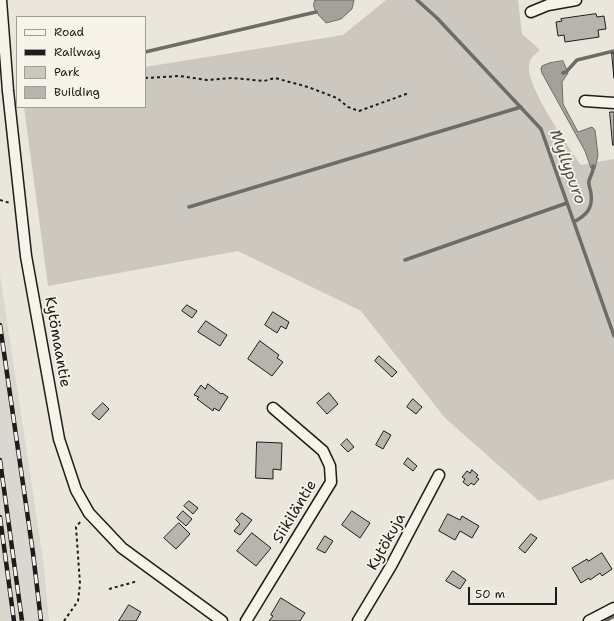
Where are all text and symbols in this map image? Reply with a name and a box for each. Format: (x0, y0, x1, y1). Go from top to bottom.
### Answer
legend (16, 16, 146, 108)
text: Road (54, 24, 84, 40)
text: Railway (54, 44, 101, 60)
text: Park (54, 64, 80, 80)
text: Building (54, 84, 100, 100)
water label: Myllypuro (545, 127, 589, 207)
street label: Kytömaantie (40, 295, 74, 389)
street label: Siikiläntie (269, 477, 321, 547)
street label: Kytökuja (364, 510, 410, 574)
scale bar (470, 579, 559, 605)
text: 50 m (475, 586, 505, 602)

